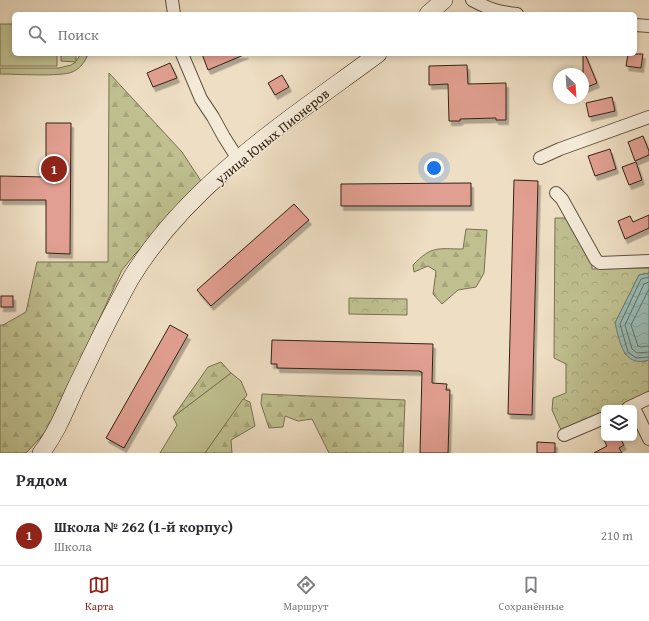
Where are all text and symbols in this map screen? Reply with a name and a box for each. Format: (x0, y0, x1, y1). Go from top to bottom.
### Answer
search box (12, 12, 637, 56)
icon: search (26, 23, 48, 45)
text: Поиск (58, 24, 99, 45)
north arrow (553, 68, 589, 104)
street label: улица Юных Пионеров (210, 84, 333, 189)
pin: 1 (41, 154, 67, 184)
your location (424, 158, 444, 178)
map controls (601, 405, 637, 441)
button: layers (601, 405, 637, 441)
text: Рядом (16, 467, 67, 492)
text: Школа № 262 (1-й корпус) (54, 516, 233, 537)
text: 1 (26, 526, 32, 545)
text: 210 m (601, 526, 633, 545)
text: Школа (54, 537, 92, 556)
tab: Карта (85, 574, 113, 614)
tab: Маршрут (283, 574, 328, 614)
tab: Сохранённые (498, 574, 564, 614)

